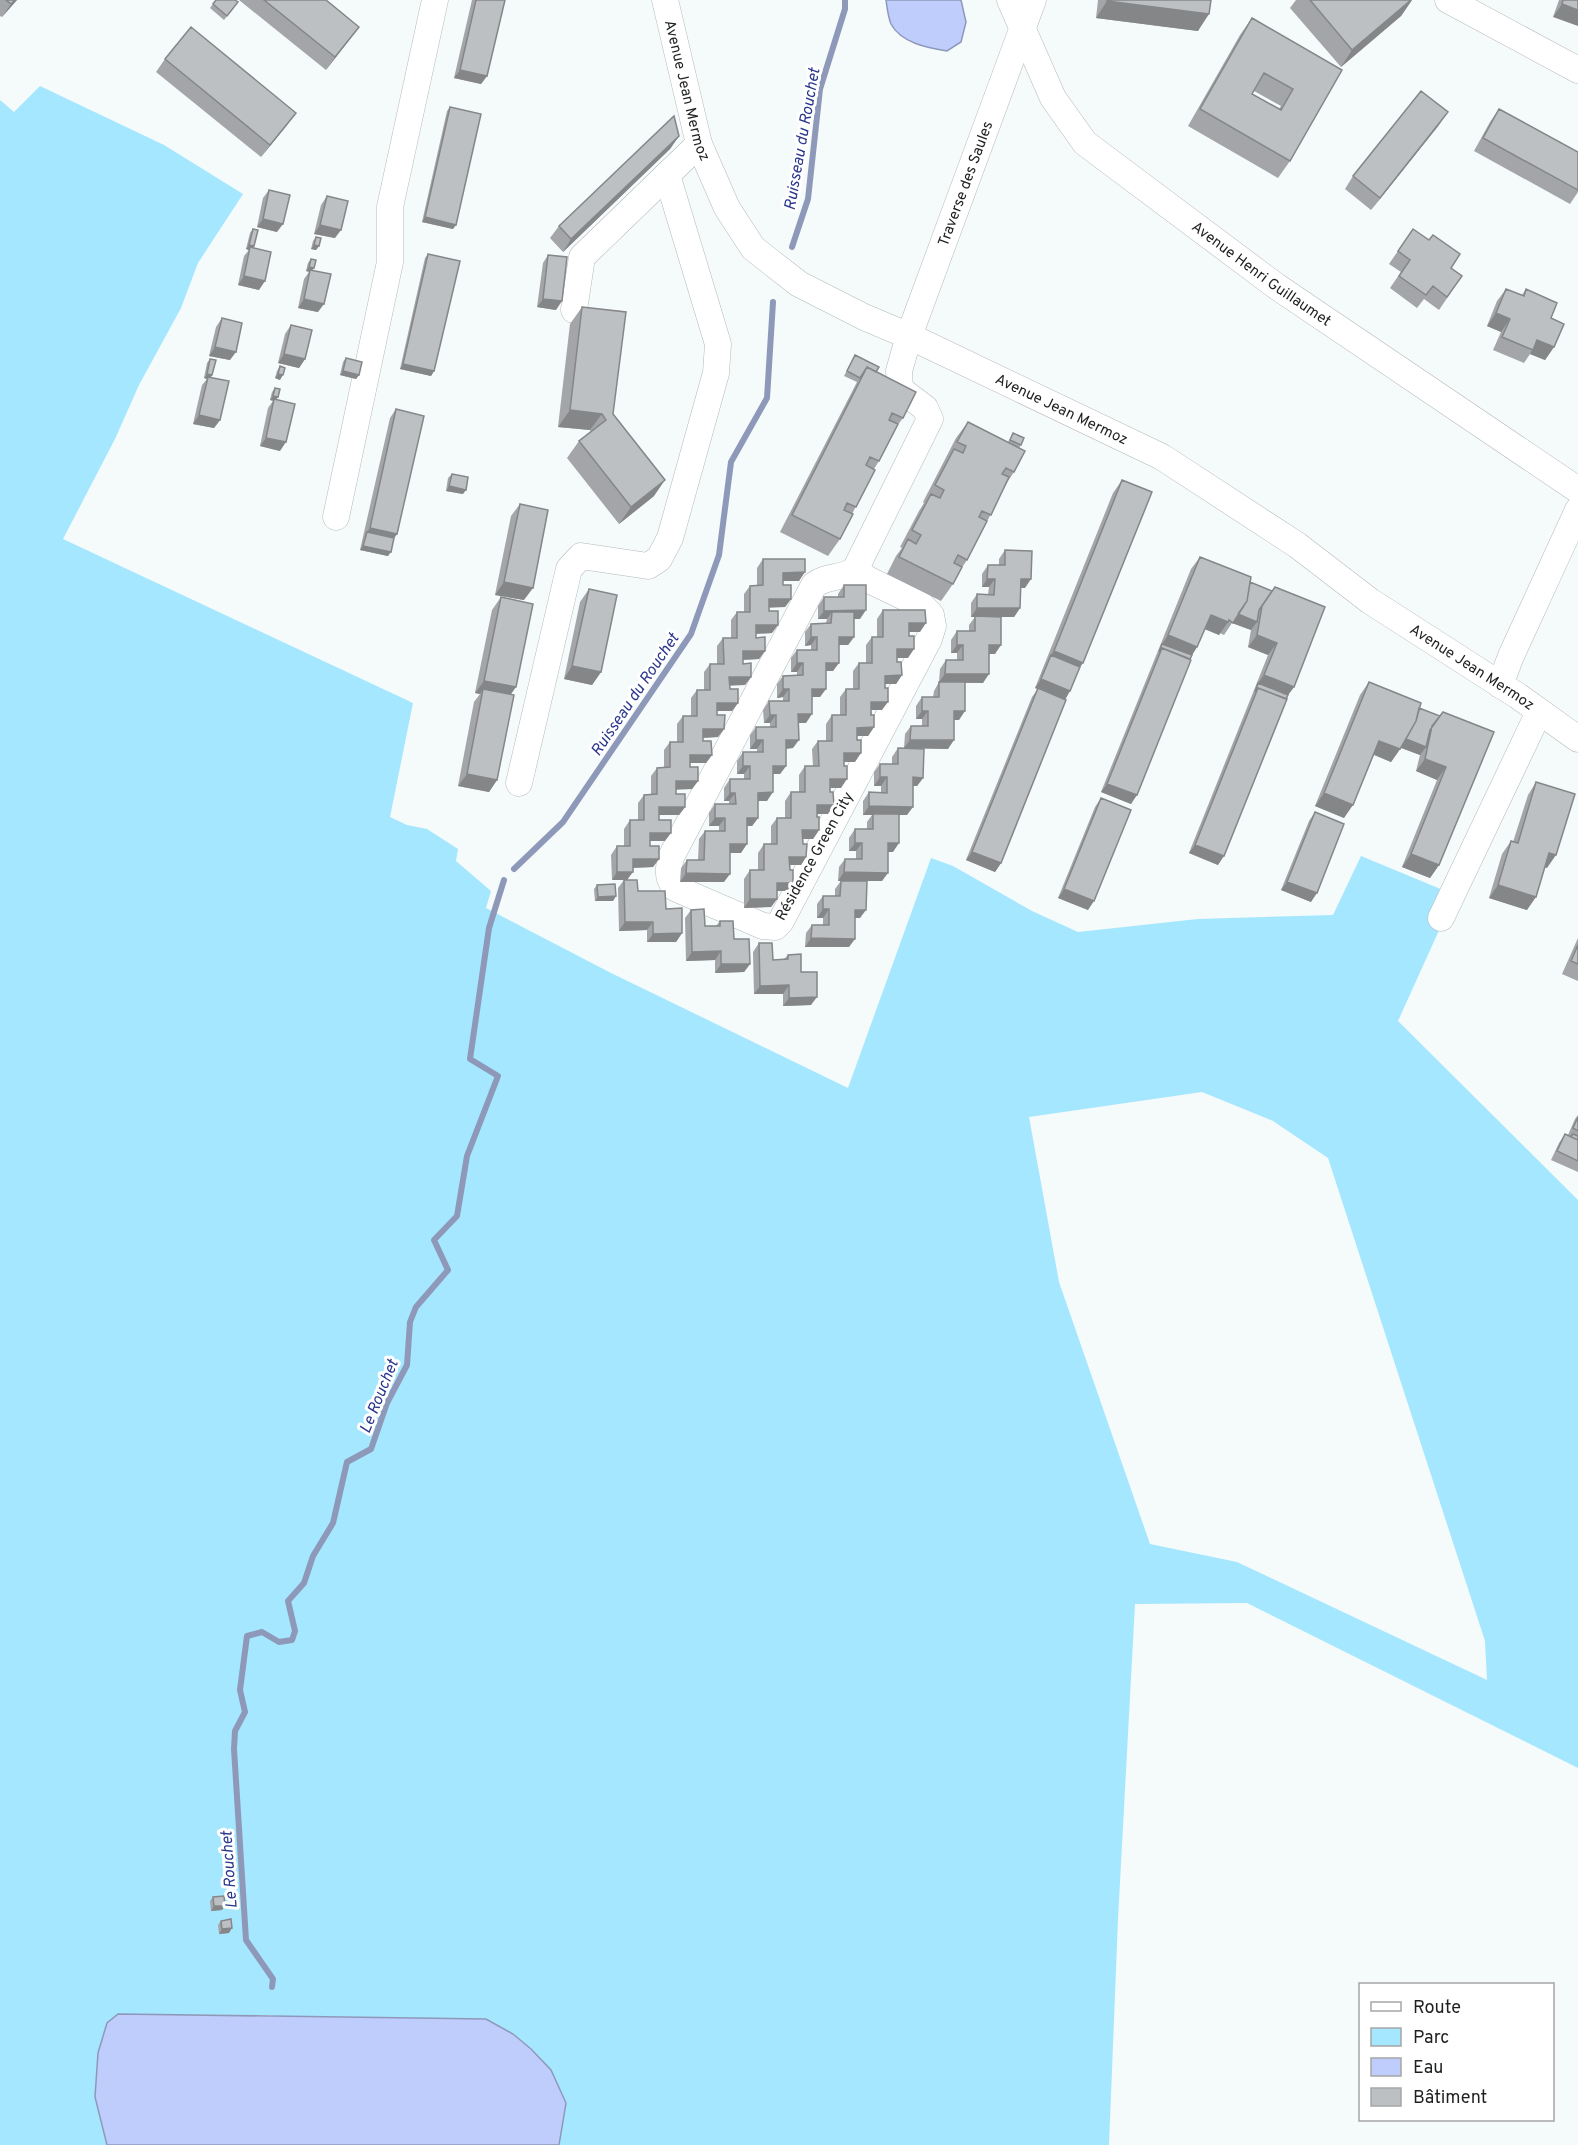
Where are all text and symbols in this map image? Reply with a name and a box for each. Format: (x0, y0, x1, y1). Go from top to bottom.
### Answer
street label: Avenue Jean Mermoz (659, 18, 713, 164)
water label: Ruisseau du Rouchet (781, 65, 826, 212)
street label: Traverse des Saules (935, 119, 998, 249)
street label: Avenue Henri Guillaumet (1187, 218, 1334, 332)
street label: Avenue Jean Mermoz (992, 371, 1131, 450)
street label: Avenue Jean Mermoz (1406, 621, 1538, 716)
water label: Ruisseau du Rouchet (587, 629, 685, 760)
street label: Résidence Green City (772, 789, 859, 924)
water label: Le Rouchet (356, 1356, 404, 1437)
water label: Le Rouchet (217, 1829, 243, 1909)
legend (1359, 1983, 1554, 2121)
text: Route (1413, 1997, 1461, 2020)
text: Parc (1413, 2027, 1449, 2050)
text: Eau (1413, 2057, 1443, 2080)
text: Bâtiment (1413, 2087, 1487, 2110)

